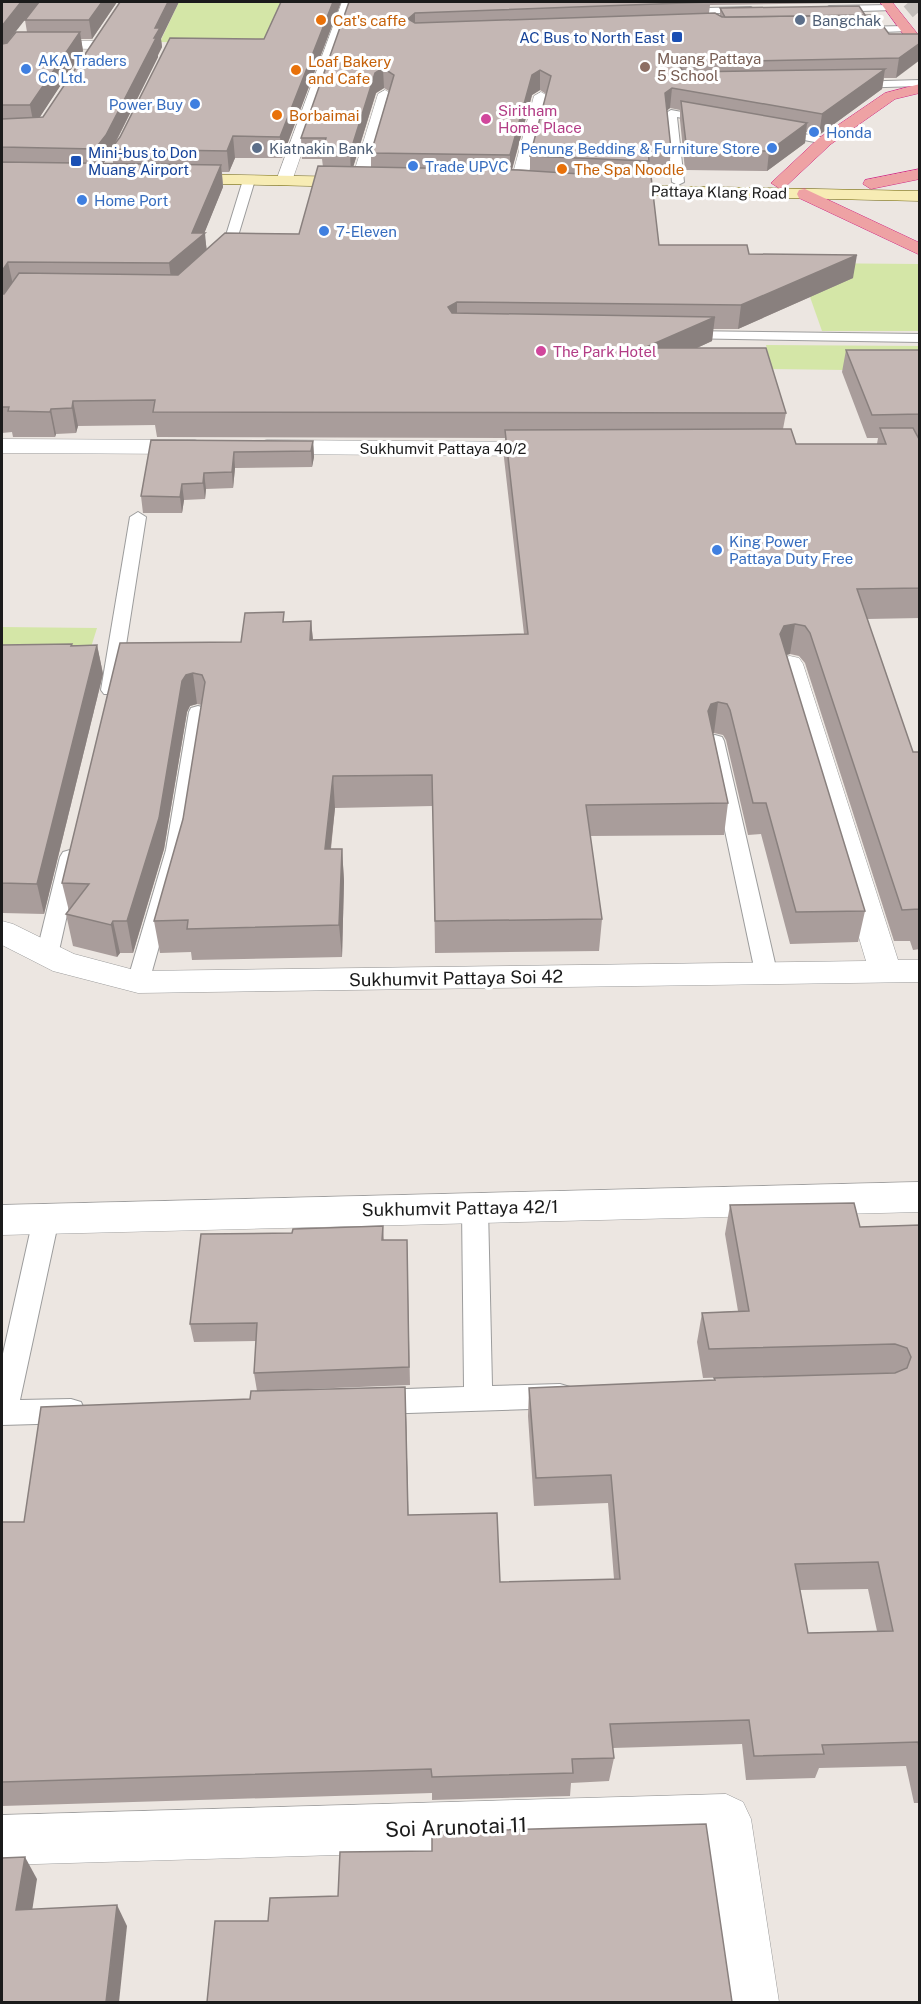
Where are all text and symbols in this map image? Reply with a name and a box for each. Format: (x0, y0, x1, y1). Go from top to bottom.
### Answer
place label: Cat's caffe (333, 12, 406, 29)
place label: Bangchak (812, 12, 882, 29)
marker: Cat's caffe (314, 13, 328, 27)
marker: Bangchak (793, 13, 807, 27)
place label: AC Bus to North East (519, 29, 665, 46)
marker: AC Bus to North East (670, 30, 684, 44)
place label: Muang Pattaya 5 School (657, 50, 761, 84)
place label: AKA Traders Co Ltd. (38, 52, 127, 86)
place label: Loaf Bakery and Cafe (308, 53, 391, 87)
marker: Muang Pattaya 5 School (638, 60, 652, 74)
marker: AKA Traders Co Ltd. (19, 62, 33, 76)
marker: Loaf Bakery and Cafe (289, 63, 303, 77)
place label: Power Buy (109, 96, 183, 113)
marker: Power Buy (188, 97, 202, 111)
place label: Siritham Home Place (498, 102, 582, 136)
place label: Borbaimai (289, 107, 359, 124)
marker: Borbaimai (270, 108, 284, 122)
marker: Siritham Home Place (479, 112, 493, 126)
place label: Honda (826, 124, 872, 141)
marker: Honda (807, 125, 821, 139)
place label: Kiatnakin Bank (269, 140, 374, 157)
place label: Penung Bedding & Furniture Store (520, 140, 760, 157)
marker: Kiatnakin Bank (250, 141, 264, 155)
marker: Penung Bedding & Furniture Store (765, 141, 779, 155)
place label: Mini-bus to Don Muang Airport (88, 144, 197, 178)
marker: Mini-bus to Don Muang Airport (69, 154, 83, 168)
place label: Trade UPVC (425, 158, 509, 175)
marker: Trade UPVC (406, 159, 420, 173)
place label: The Spa Noodle (574, 161, 684, 178)
marker: The Spa Noodle (555, 162, 569, 176)
street label: Pattaya Klang Road (651, 182, 787, 202)
place label: Home Port (94, 192, 168, 209)
marker: Home Port (75, 193, 89, 207)
place label: 7-Eleven (336, 223, 397, 240)
marker: 7-Eleven (317, 224, 331, 238)
place label: The Park Hotel (553, 343, 656, 360)
marker: The Park Hotel (534, 344, 548, 358)
street label: Sukhumvit Pattaya 40/2 (359, 440, 527, 457)
place label: King Power Pattaya Duty Free (729, 533, 853, 567)
marker: King Power Pattaya Duty Free (710, 543, 724, 557)
street label: Sukhumvit Pattaya Soi 42 (349, 966, 563, 990)
street label: Sukhumvit Pattaya 42/1 (361, 1196, 559, 1220)
street label: Soi Arunotai 11 (384, 1812, 528, 1842)

